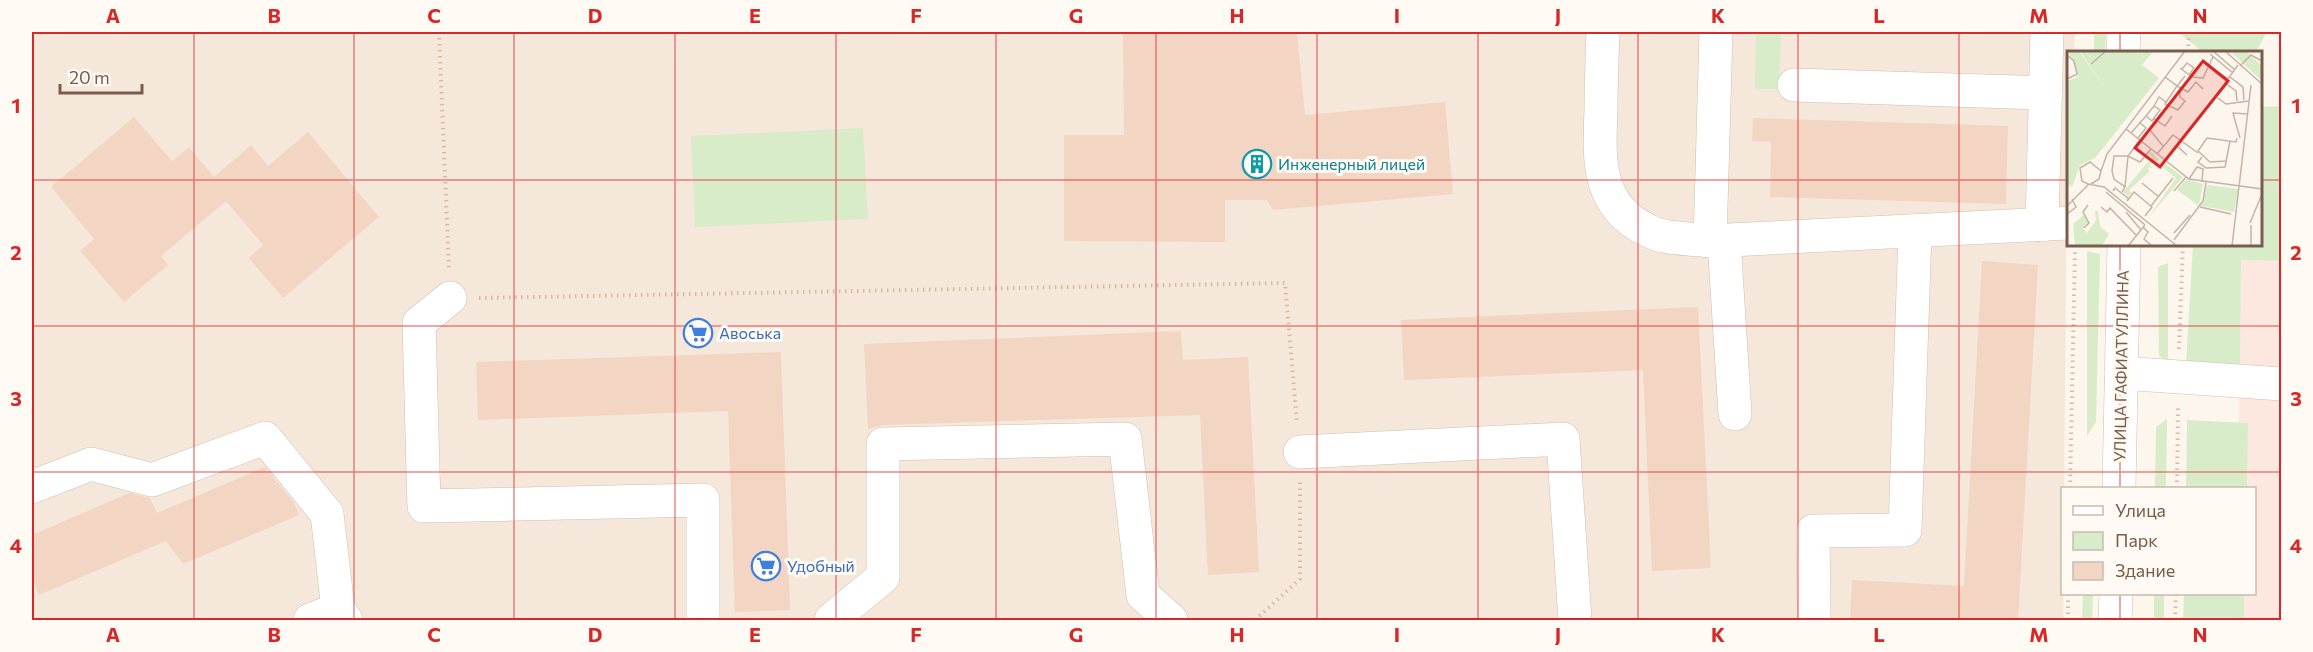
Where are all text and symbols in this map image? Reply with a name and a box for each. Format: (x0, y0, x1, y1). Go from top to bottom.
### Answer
text: A (106, 3, 120, 27)
text: B (267, 3, 281, 27)
text: C (427, 3, 441, 27)
text: D (588, 3, 602, 27)
text: E (749, 3, 761, 27)
text: F (910, 3, 922, 27)
text: G (1069, 3, 1083, 27)
text: H (1230, 3, 1245, 27)
text: I (1394, 3, 1400, 27)
text: J (1555, 3, 1561, 27)
text: K (1711, 3, 1725, 27)
text: L (1873, 3, 1885, 27)
text: M (2029, 3, 2049, 27)
text: N (2193, 3, 2208, 27)
inset map (2067, 51, 2262, 246)
scale bar (60, 57, 142, 95)
text: 20 m (69, 66, 110, 88)
text: 1 (11, 93, 21, 117)
text: 1 (2291, 93, 2301, 117)
building icon: Инженерный лицей (1241, 148, 1273, 180)
place label: Инженерный лицей (1278, 154, 1425, 173)
text: 2 (10, 240, 22, 264)
text: 2 (2290, 240, 2302, 264)
street label: УЛИЦА ГАФИАТУЛЛИНА (2109, 270, 2132, 462)
supermarket icon: Авоська (682, 317, 714, 349)
place label: Авоська (719, 323, 781, 342)
text: 3 (10, 386, 22, 410)
text: 3 (2290, 386, 2302, 410)
legend (2061, 487, 2256, 595)
text: Улица (2115, 499, 2166, 521)
text: Парк (2115, 529, 2158, 551)
text: 4 (10, 533, 22, 557)
text: 4 (2290, 533, 2302, 557)
supermarket icon: Удобный (750, 550, 782, 582)
place label: Удобный (787, 556, 855, 575)
text: Здание (2115, 559, 2175, 581)
text: A (106, 622, 120, 646)
text: B (267, 622, 281, 646)
text: C (427, 622, 441, 646)
text: D (588, 622, 602, 646)
text: E (749, 622, 761, 646)
text: F (910, 622, 922, 646)
text: G (1069, 622, 1083, 646)
text: H (1230, 622, 1245, 646)
text: I (1394, 622, 1400, 646)
text: J (1555, 622, 1561, 646)
text: K (1711, 622, 1725, 646)
text: L (1873, 622, 1885, 646)
text: M (2029, 622, 2049, 646)
text: N (2193, 622, 2208, 646)

